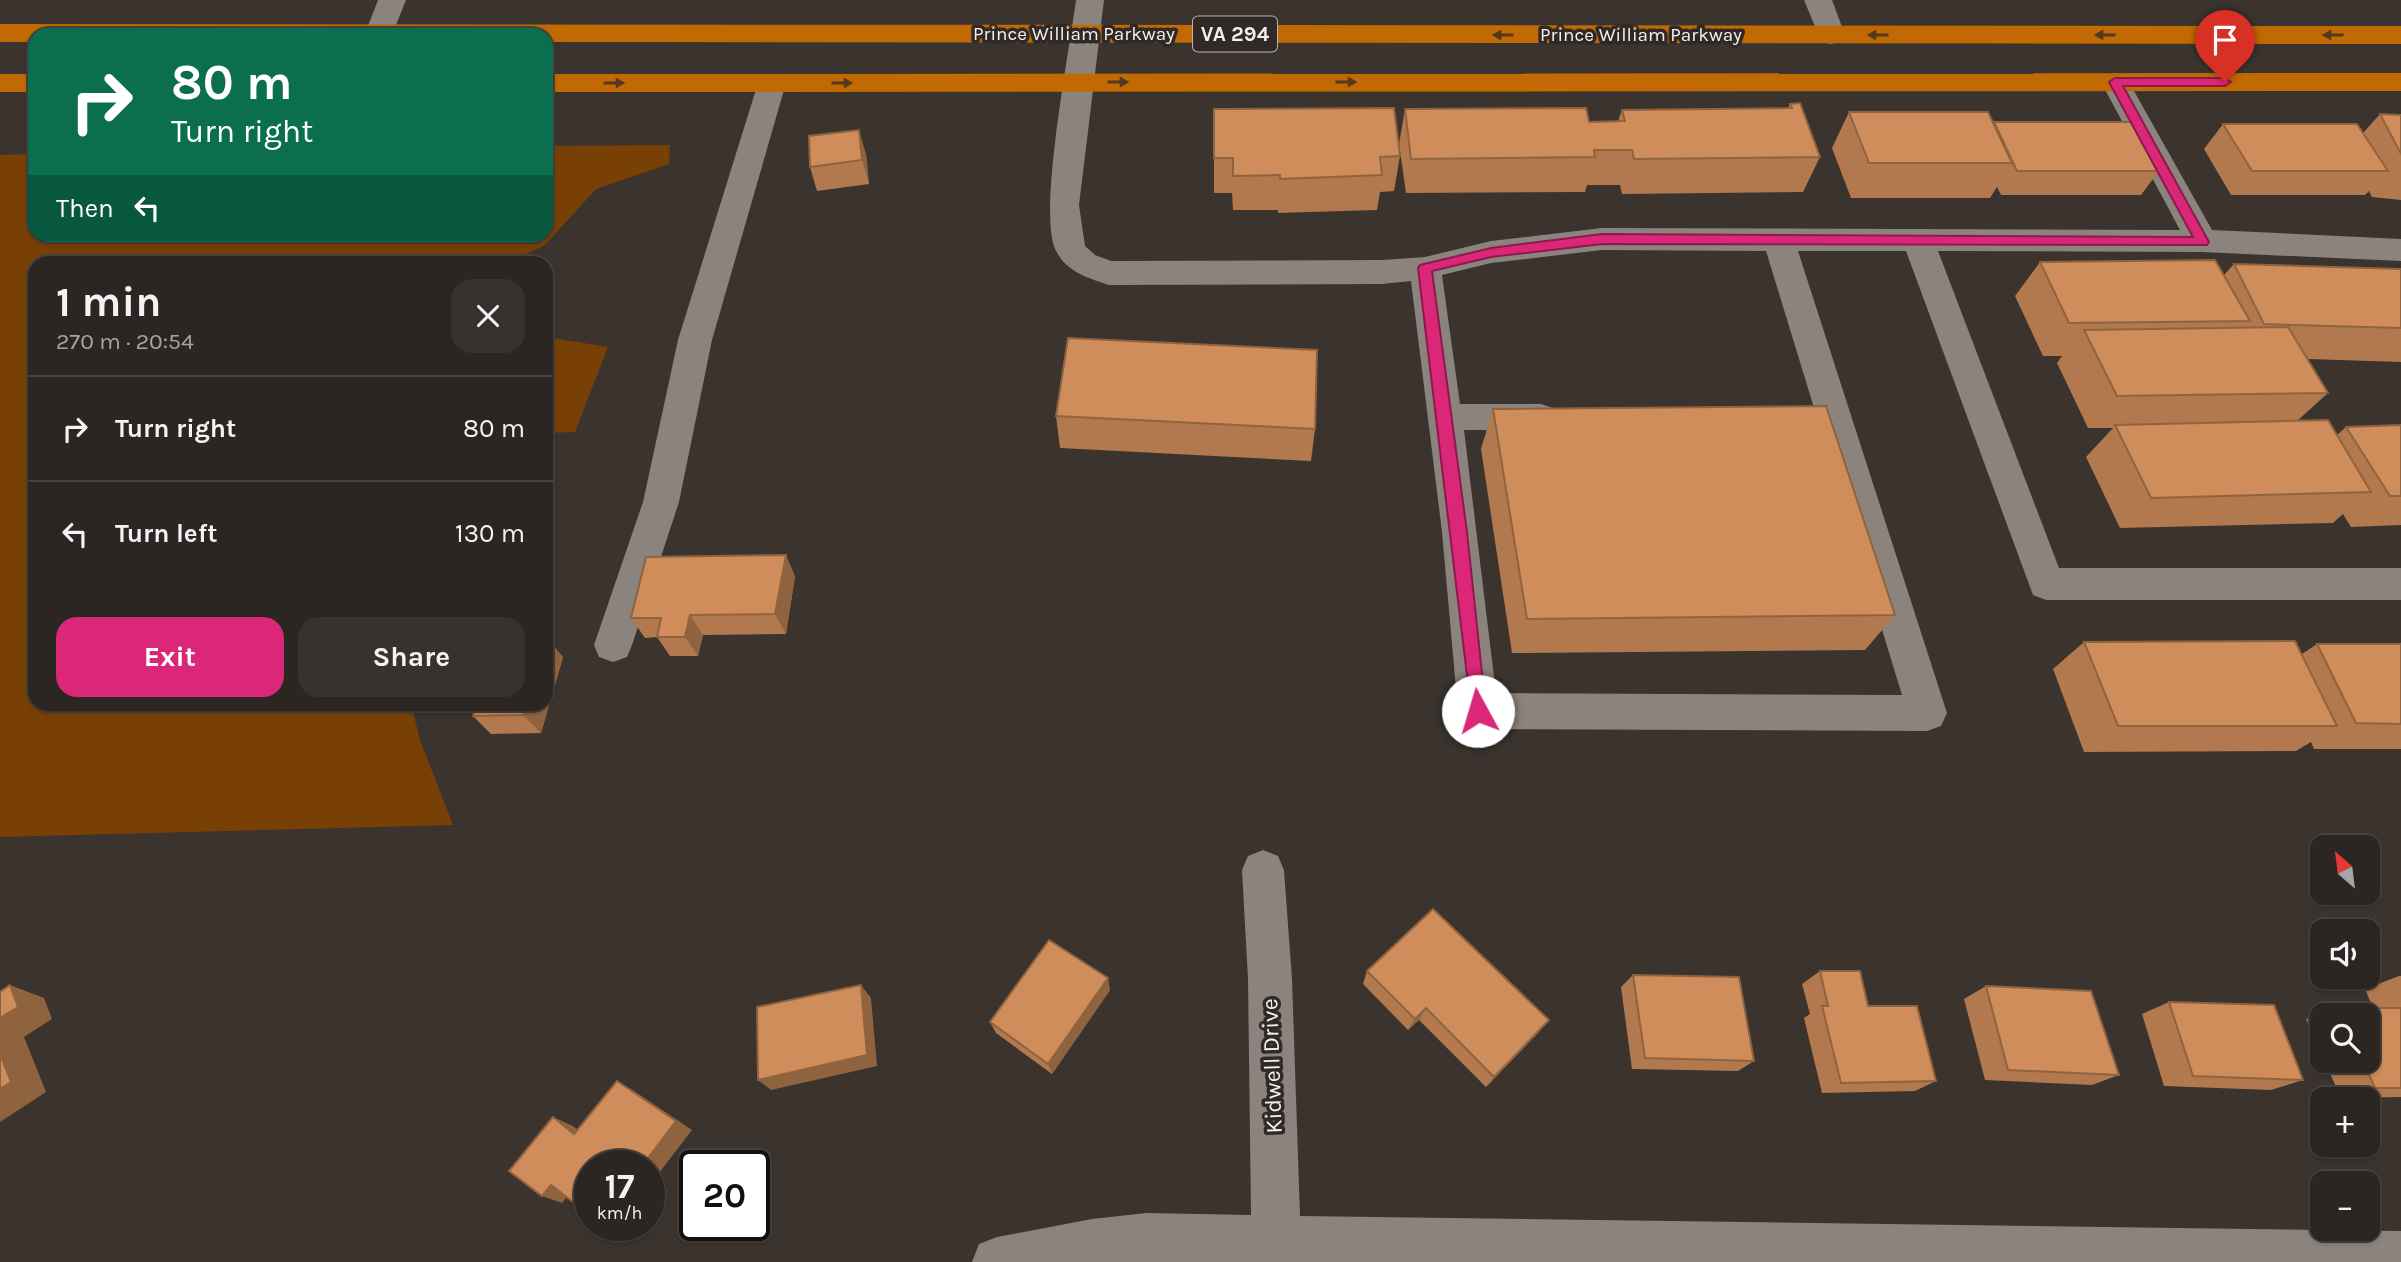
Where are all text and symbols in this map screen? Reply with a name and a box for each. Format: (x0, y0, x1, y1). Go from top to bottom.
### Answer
pin (2195, 10, 2255, 82)
road number: VA 294 (1193, 16, 1277, 52)
icon: arrive (2206, 21, 2244, 59)
street label: Prince William Parkway (973, 23, 1175, 45)
street label: Prince William Parkway (1540, 24, 1742, 46)
one-way arrow (1492, 29, 1514, 41)
one-way arrow (1867, 29, 1889, 41)
one-way arrow (2094, 29, 2116, 41)
one-way arrow (2322, 29, 2344, 41)
text: 80 m (171, 54, 293, 111)
icon: right (56, 56, 147, 147)
one-way arrow (1107, 76, 1129, 88)
one-way arrow (1335, 76, 1357, 88)
one-way arrow (603, 77, 625, 89)
one-way arrow (831, 77, 853, 89)
text: Turn right (171, 113, 313, 150)
icon: left (128, 189, 166, 227)
text: Then (56, 193, 114, 224)
text: 1 min (56, 277, 161, 327)
button: close (451, 279, 525, 353)
text: 270 m · 20:54 (56, 328, 194, 355)
icon: right (56, 410, 94, 448)
text: Turn right (115, 413, 236, 444)
text: 80 m (463, 413, 525, 444)
icon: left (56, 515, 94, 553)
text: Turn left (115, 518, 217, 549)
text: 130 m (455, 518, 525, 549)
button: Exit (56, 617, 284, 697)
button: Share (298, 617, 525, 697)
position arrow (1441, 674, 1515, 748)
north arrow (2310, 835, 2380, 905)
map controls (2310, 835, 2380, 1241)
button: sound (2310, 919, 2380, 989)
street label: Kidwell Drive (1256, 998, 1288, 1134)
button: search (2310, 1003, 2380, 1073)
button: + (2310, 1087, 2380, 1157)
speed limit sign: 20 (679, 1150, 770, 1241)
text: 17 (605, 1166, 634, 1207)
button: − (2310, 1171, 2380, 1241)
text: km/h (597, 1202, 642, 1224)

